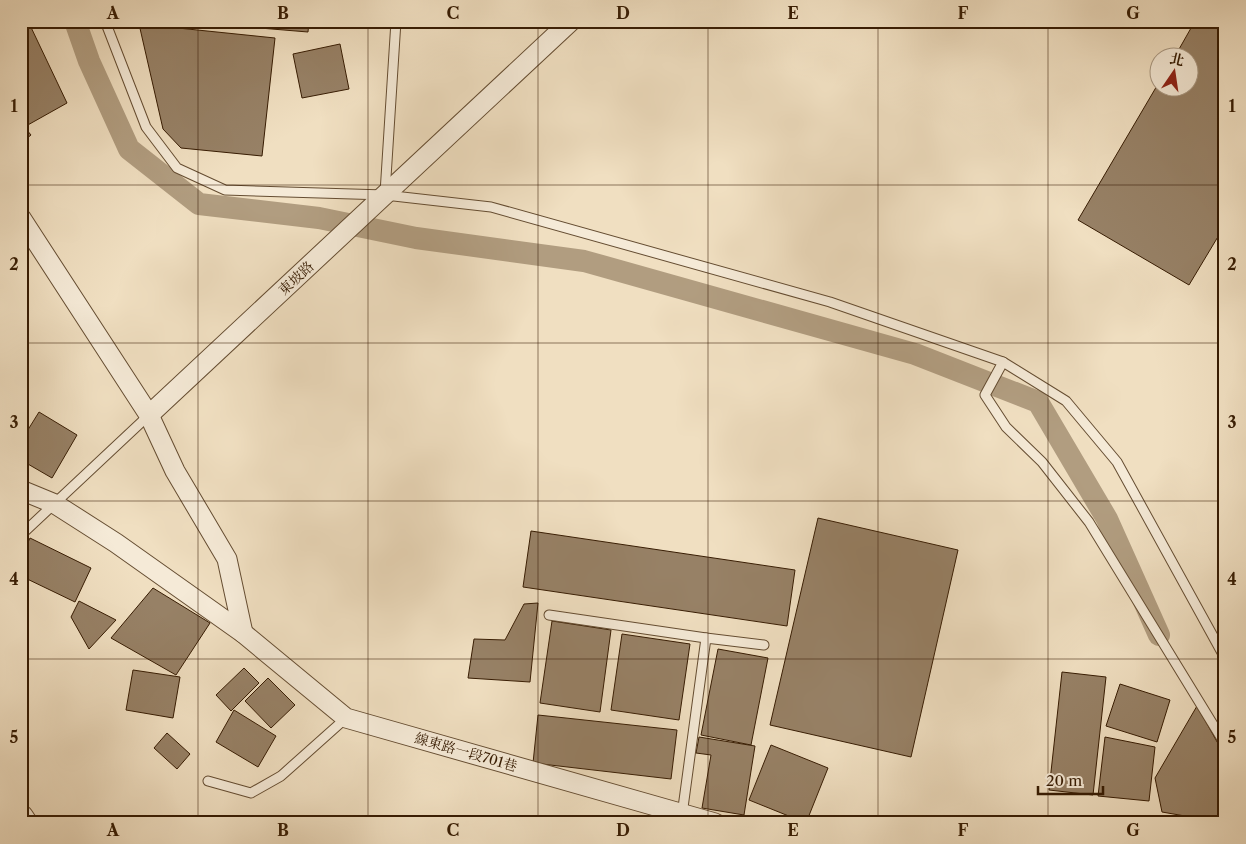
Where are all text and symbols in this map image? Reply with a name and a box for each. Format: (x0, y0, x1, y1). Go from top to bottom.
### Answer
text: A (106, 3, 120, 23)
text: B (277, 3, 289, 23)
text: C (447, 3, 459, 23)
text: D (616, 3, 630, 23)
text: E (787, 3, 799, 23)
text: F (958, 3, 969, 23)
text: G (1126, 3, 1140, 23)
north arrow (1148, 48, 1198, 98)
text: 北 (1168, 49, 1186, 70)
text: 1 (10, 96, 18, 116)
text: 1 (1228, 96, 1236, 116)
text: 2 (9, 254, 19, 274)
text: 2 (1227, 254, 1237, 274)
street label: 東坡路 (275, 257, 317, 299)
text: 3 (9, 412, 19, 432)
text: 3 (1227, 412, 1237, 432)
text: 4 (9, 569, 19, 589)
text: 4 (1227, 569, 1237, 589)
text: 5 (10, 727, 19, 747)
text: 5 (1228, 727, 1237, 747)
street label: 線東路一段701巷 (413, 729, 519, 775)
scale bar (1038, 764, 1104, 796)
text: 20 m (1046, 771, 1082, 790)
text: A (106, 820, 120, 840)
text: B (277, 820, 289, 840)
text: C (447, 820, 459, 840)
text: D (616, 820, 630, 840)
text: E (787, 820, 799, 840)
text: F (958, 820, 969, 840)
text: G (1126, 820, 1140, 840)

